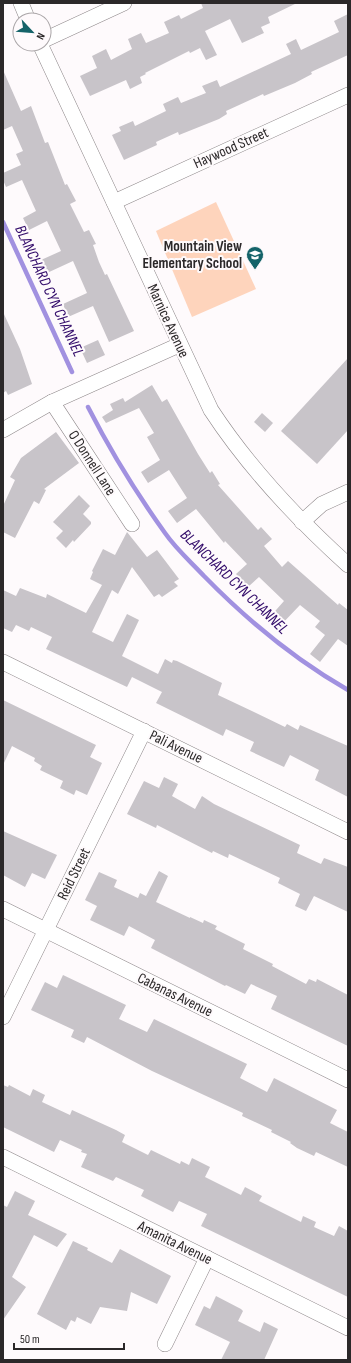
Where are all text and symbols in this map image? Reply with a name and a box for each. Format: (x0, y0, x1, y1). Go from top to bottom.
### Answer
north arrow (12, 12, 52, 52)
text: N (33, 31, 48, 42)
street label: Haywood Street (191, 123, 272, 173)
water label: BLANCHARD CYN CHANNEL (10, 222, 88, 360)
place label: Mountain View Elementary School (143, 237, 242, 273)
school or university icon: Mountain View Elementary School (245, 245, 265, 270)
street label: Marnice Avenue (143, 281, 193, 361)
street label: O Donnell Lane (64, 427, 120, 499)
water label: BLANCHARD CYN CHANNEL (176, 526, 292, 638)
street label: Pali Avenue (146, 726, 206, 768)
street label: Reid Street (53, 844, 95, 903)
street label: Cabanas Avenue (134, 969, 216, 1021)
street label: Amanita Avenue (134, 1216, 215, 1269)
scale bar (14, 1325, 124, 1351)
text: 50 m (20, 1332, 40, 1347)

